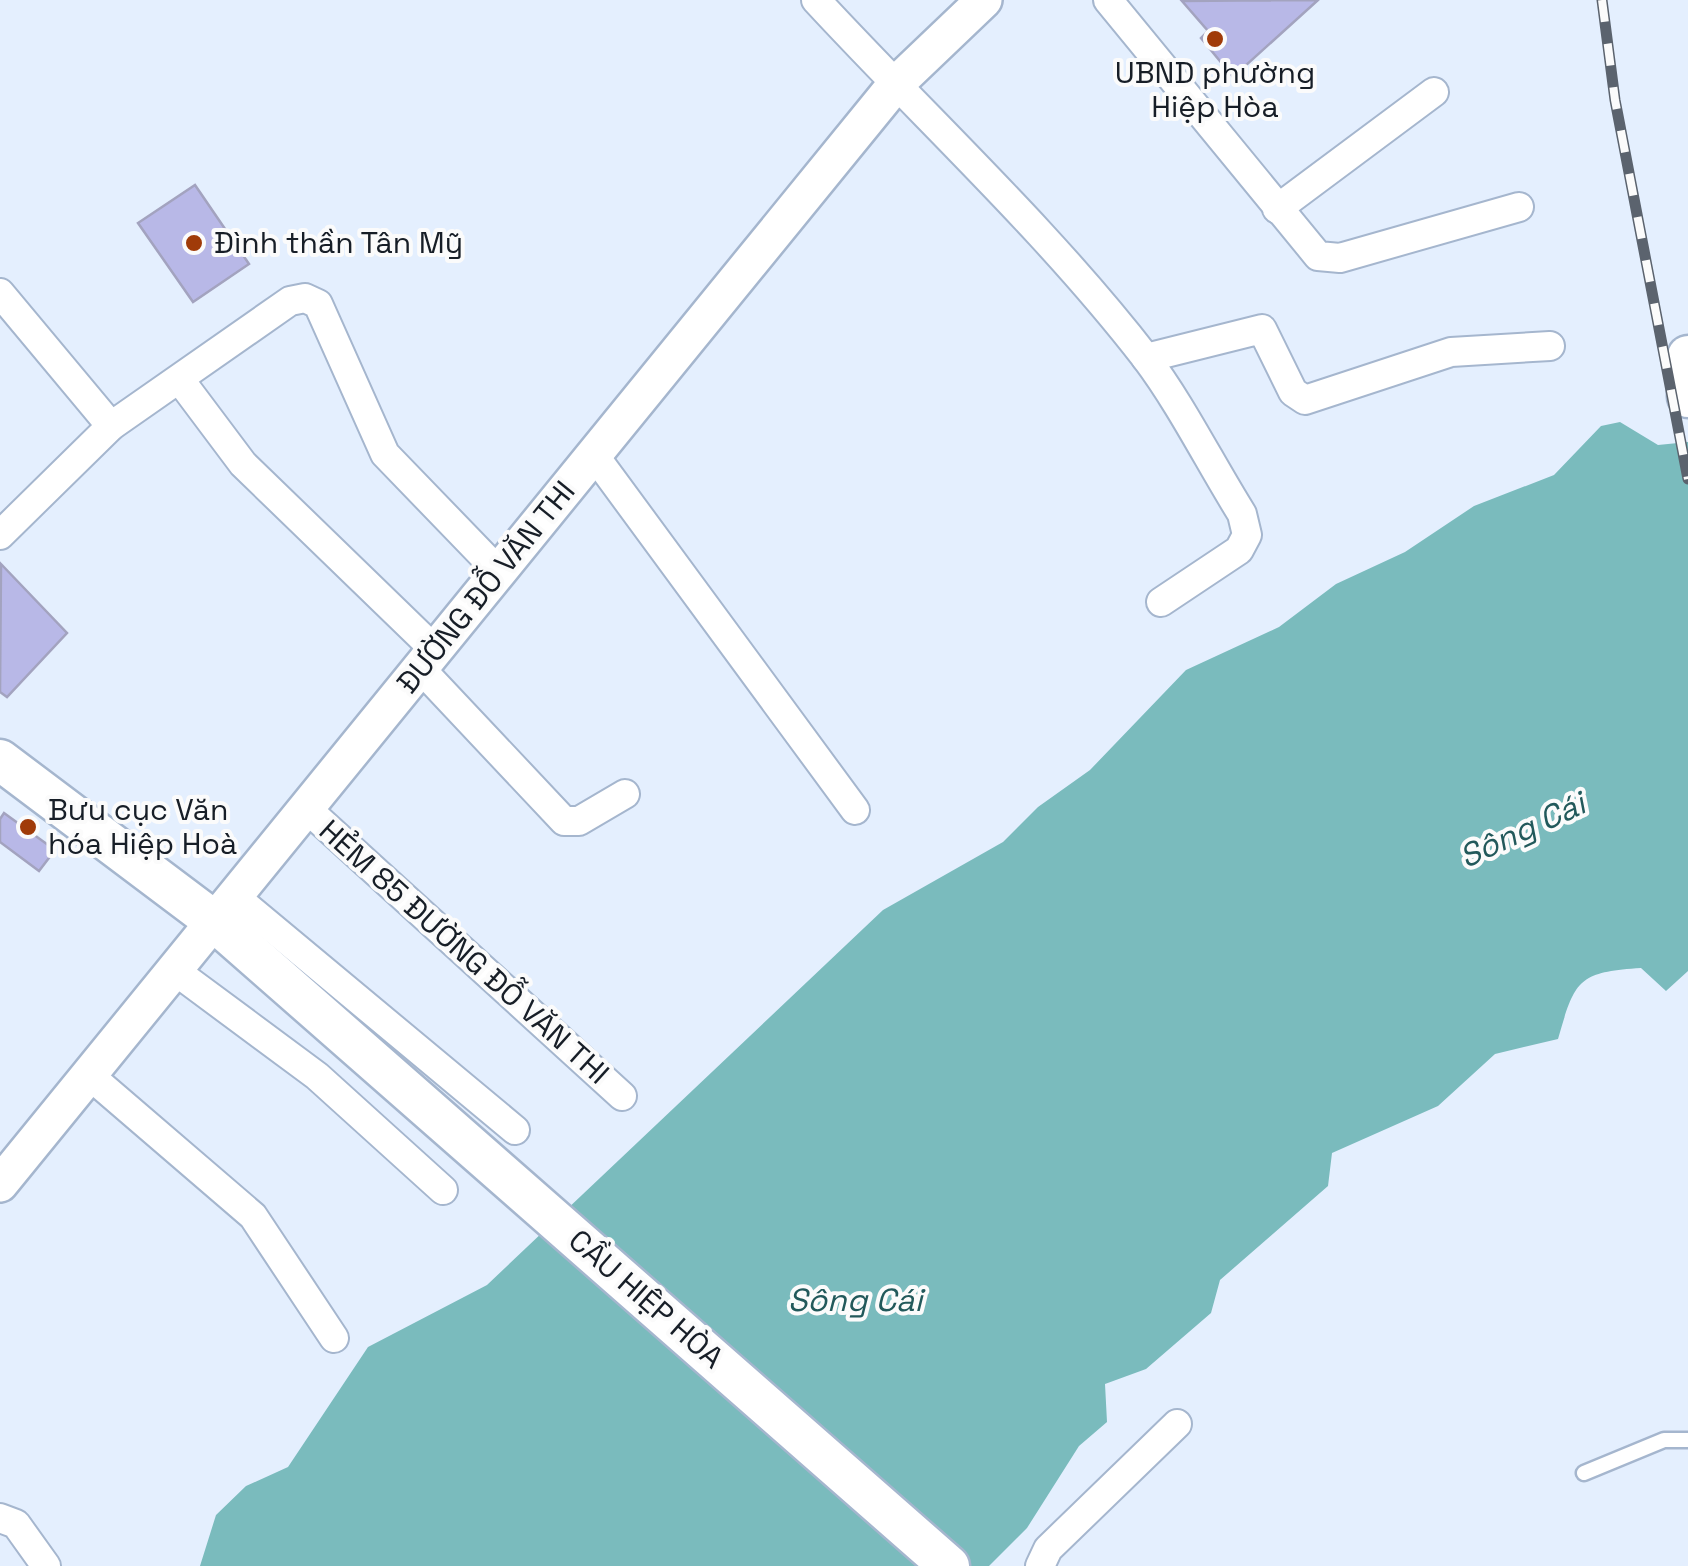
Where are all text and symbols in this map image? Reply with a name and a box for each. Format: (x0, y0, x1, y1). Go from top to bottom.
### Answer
marker: UBND phường Hiệp Hòa (1204, 28, 1226, 50)
place label: UBND phường Hiệp Hòa (1115, 53, 1315, 126)
place label: Đình thần Tân Mỹ (214, 223, 463, 262)
marker: Đình thần Tân Mỹ (183, 232, 205, 254)
street label: ĐƯỜNG ĐỖ VĂN THI (386, 471, 583, 701)
water label: Sông Cái (1453, 782, 1595, 877)
place label: Bưu cục Văn hóa Hiệp Hoà (48, 790, 237, 863)
street label: HẺM 85 ĐƯỜNG ĐỖ VĂN THI (311, 809, 619, 1092)
marker: Bưu cục Văn hóa Hiệp Hoà (17, 816, 39, 838)
street label: CẦU HIỆP HÒA (561, 1221, 732, 1377)
water label: Sông Cái (788, 1280, 926, 1320)

